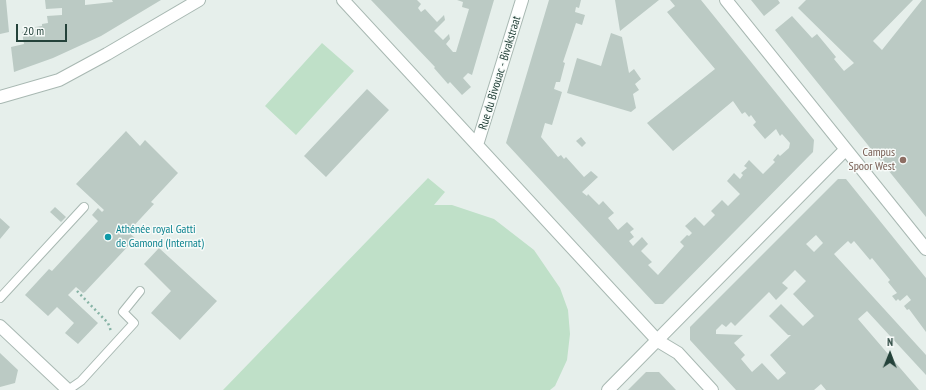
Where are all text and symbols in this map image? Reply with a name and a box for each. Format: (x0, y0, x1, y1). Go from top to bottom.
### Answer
street label: Rue du Bivouac - Bivakstraat (476, 14, 524, 132)
scale bar (18, 16, 69, 42)
text: 20 m (23, 23, 44, 38)
place label: Campus Spoor West (849, 146, 895, 174)
marker: Campus Spoor West (898, 155, 908, 165)
place label: Athénée royal Gatti de Gamond (Internat) (116, 223, 204, 251)
marker: Athénée royal Gatti de Gamond (Internat) (103, 232, 113, 242)
north arrow (870, 334, 910, 374)
text: N (887, 335, 893, 349)

